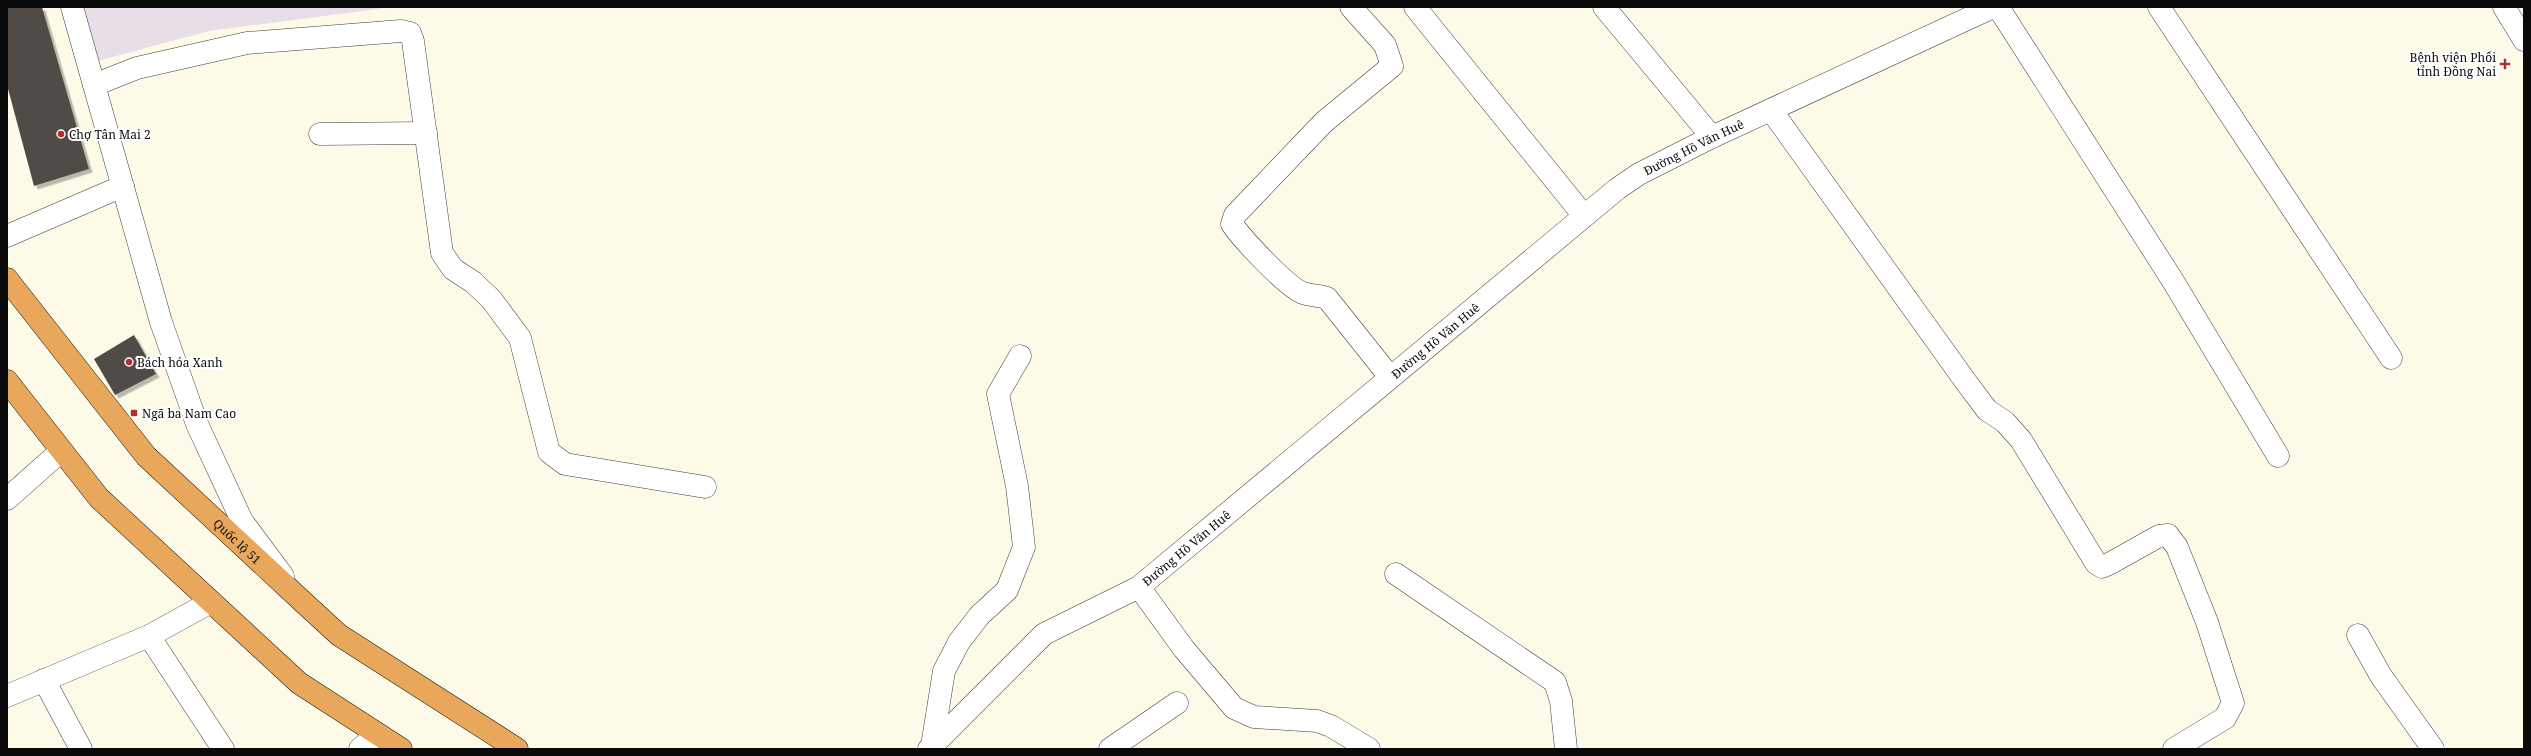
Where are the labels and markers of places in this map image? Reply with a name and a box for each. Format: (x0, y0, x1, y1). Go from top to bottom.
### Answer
place label: Bệnh viện Phổi tỉnh Đồng Nai (2410, 49, 2496, 80)
marker: Bệnh viện Phổi tỉnh Đồng Nai (2499, 58, 2511, 70)
place label: Chợ Tân Mai 2 (69, 126, 151, 143)
marker: Chợ Tân Mai 2 (56, 129, 66, 139)
place label: Bách hóa Xanh (137, 354, 223, 371)
marker: Bách hóa Xanh (124, 357, 134, 367)
place label: Ngã ba Nam Cao (142, 405, 236, 422)
marker: Ngã ba Nam Cao (129, 408, 139, 418)

